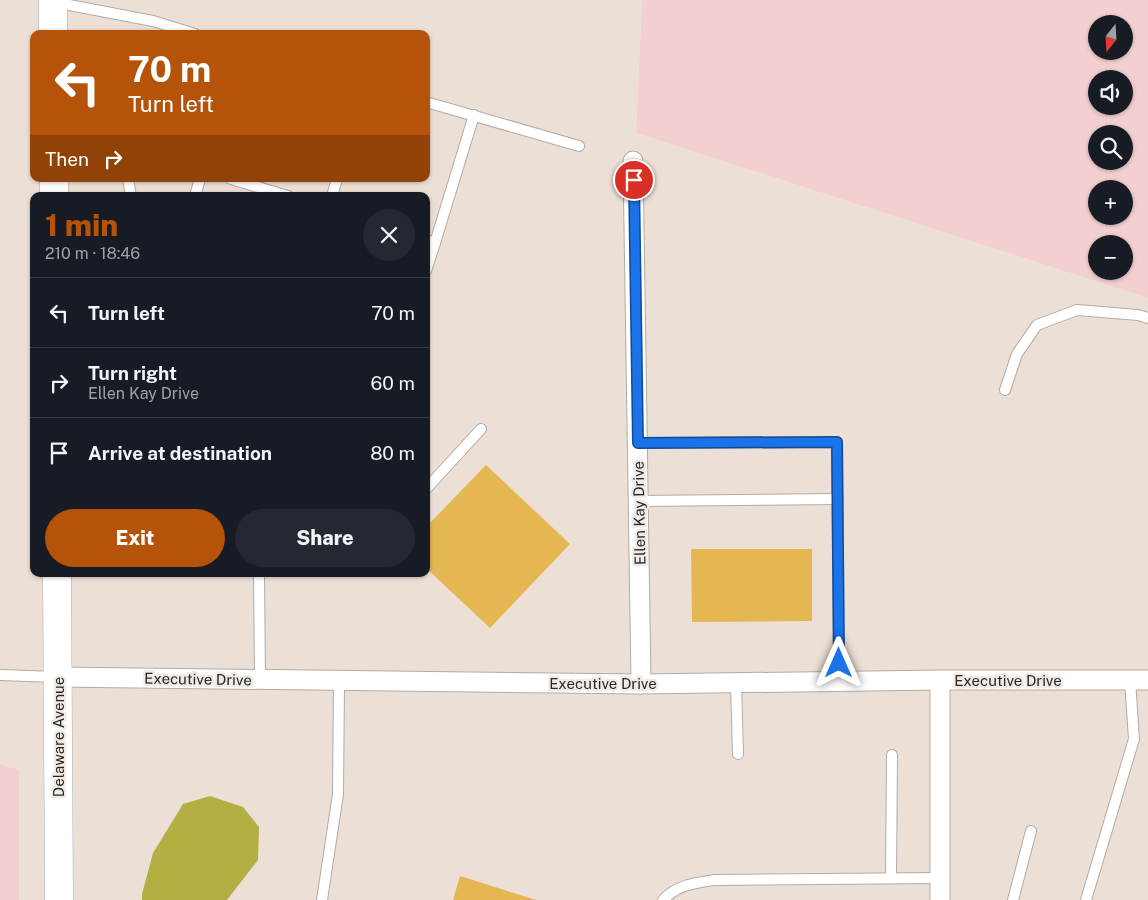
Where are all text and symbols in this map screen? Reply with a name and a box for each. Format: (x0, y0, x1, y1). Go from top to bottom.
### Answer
north arrow (1088, 15, 1132, 60)
map controls (1088, 15, 1133, 280)
text: 70 m (128, 49, 211, 90)
icon: left (45, 50, 110, 115)
button: sound (1088, 70, 1133, 115)
text: Turn left (128, 91, 214, 117)
button: search (1088, 125, 1133, 170)
icon: right (99, 145, 127, 173)
text: Then (45, 148, 89, 170)
pin (613, 159, 655, 201)
icon: arrive (620, 166, 648, 194)
button: + (1088, 180, 1133, 225)
text: 1 min (45, 207, 118, 243)
button: close (363, 209, 415, 261)
button: − (1088, 235, 1133, 280)
text: 210 m · 18:46 (45, 244, 140, 263)
icon: left (45, 299, 73, 327)
text: Turn left (88, 302, 165, 324)
text: 70 m (371, 302, 415, 324)
text: Turn right (88, 362, 177, 384)
icon: right (45, 369, 73, 397)
text: 60 m (371, 372, 415, 394)
text: Ellen Kay Drive (88, 384, 199, 403)
icon: arrive (45, 439, 73, 467)
text: Arrive at destination (88, 442, 272, 464)
text: 80 m (370, 442, 415, 464)
street label: Ellen Kay Drive (630, 461, 648, 565)
button: Exit (45, 509, 225, 567)
button: Share (235, 509, 415, 567)
position arrow (812, 636, 864, 688)
street label: Executive Drive (144, 670, 252, 688)
street label: Executive Drive (954, 672, 1062, 689)
street label: Executive Drive (549, 675, 657, 692)
street label: Delaware Avenue (50, 677, 67, 797)

